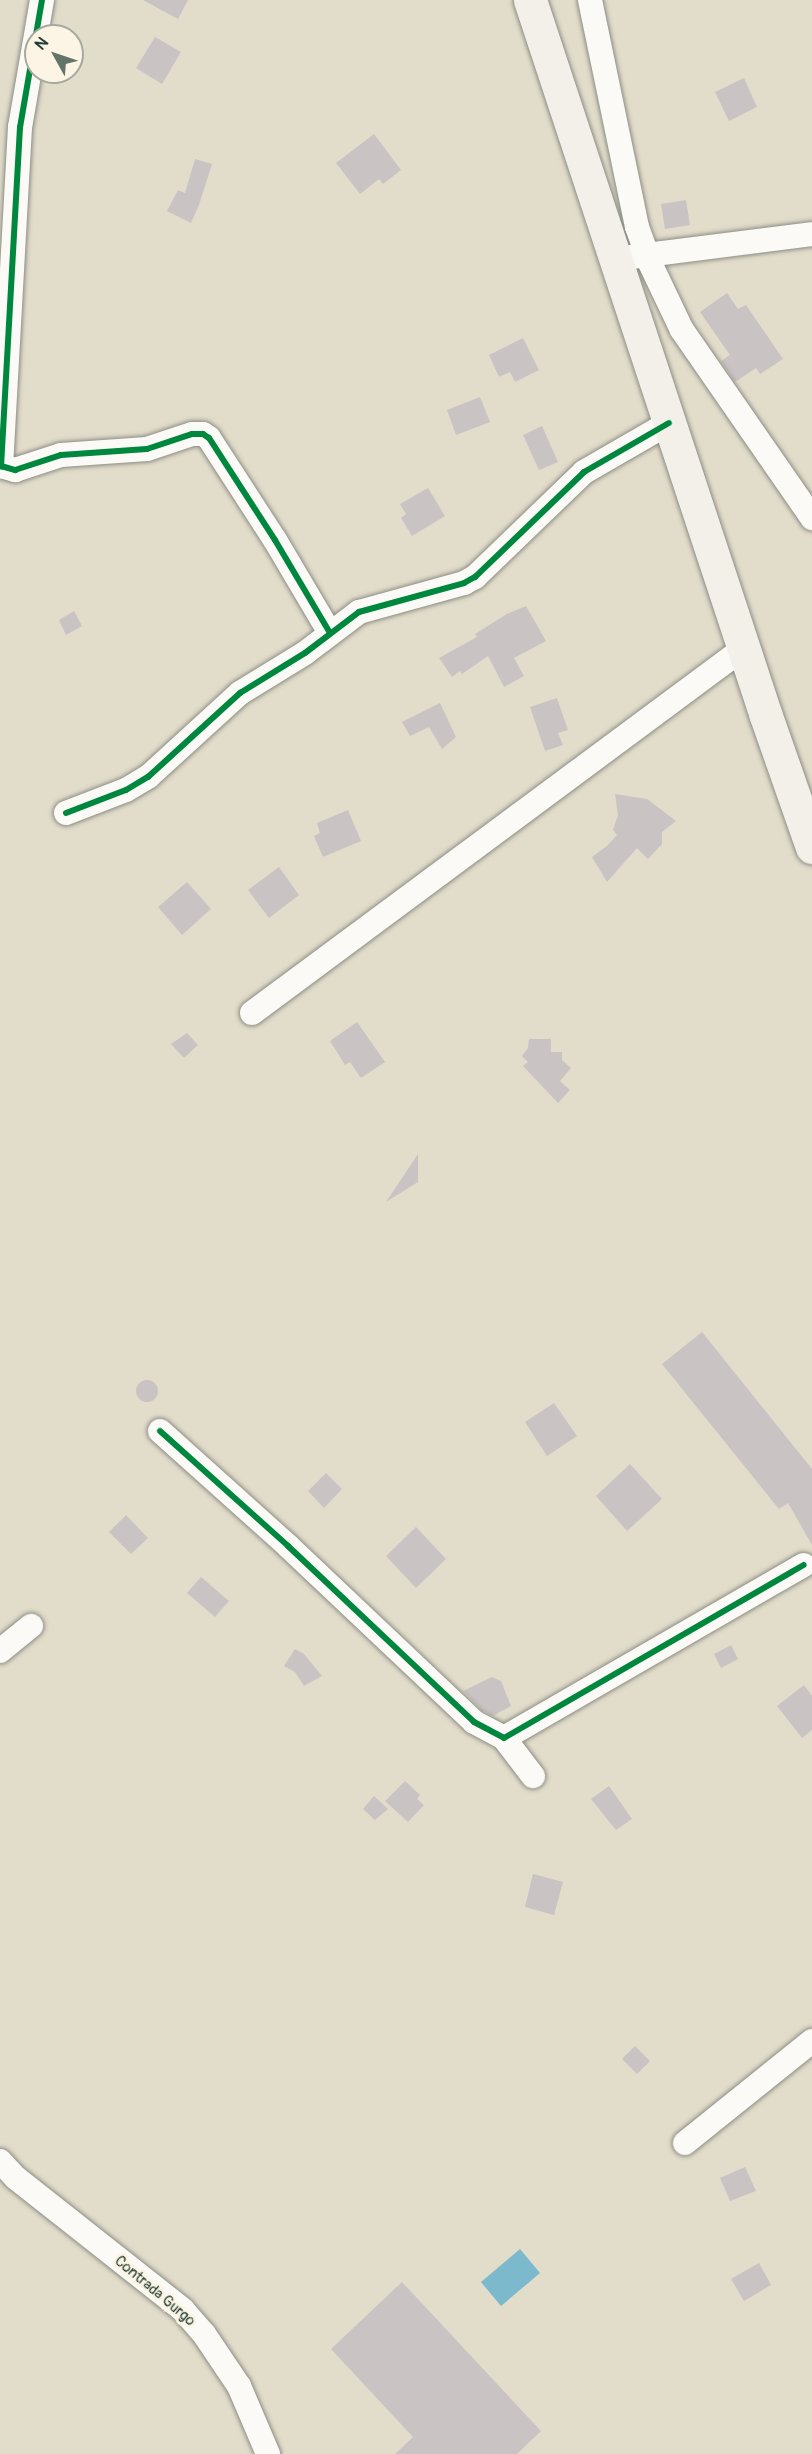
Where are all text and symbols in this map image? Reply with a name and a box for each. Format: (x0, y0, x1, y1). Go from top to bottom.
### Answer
north arrow (24, 24, 84, 84)
text: N (31, 33, 53, 54)
street label: Contrada Gurgo (111, 2252, 199, 2330)

